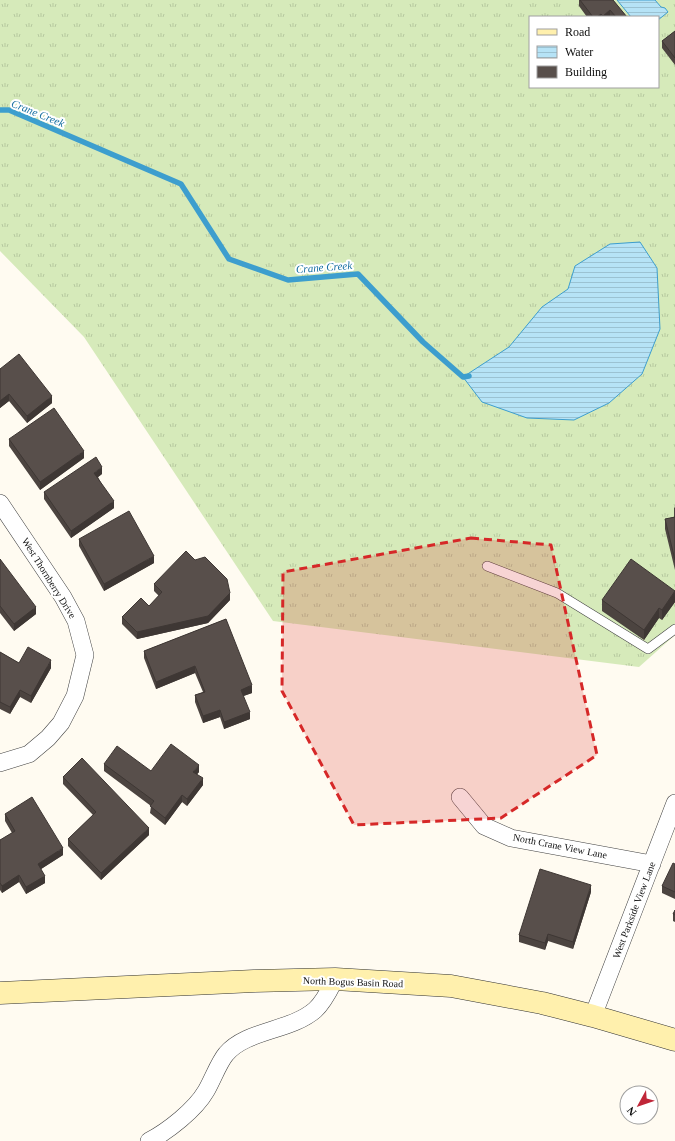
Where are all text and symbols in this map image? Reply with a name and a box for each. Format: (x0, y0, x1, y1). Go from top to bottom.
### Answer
legend (529, 16, 659, 88)
text: Road (565, 25, 590, 39)
text: Water (565, 45, 593, 59)
text: Building (565, 65, 607, 79)
water label: Crane Creek (10, 97, 67, 129)
water label: Crane Creek (296, 259, 354, 275)
street label: West Thornberry Drive (20, 536, 79, 621)
street label: North Crane View Lane (512, 831, 609, 861)
street label: West Parkside View Lane (610, 860, 658, 960)
street label: North Bogus Basin Road (303, 975, 403, 989)
north arrow (619, 1085, 659, 1125)
text: N (624, 1104, 638, 1118)

